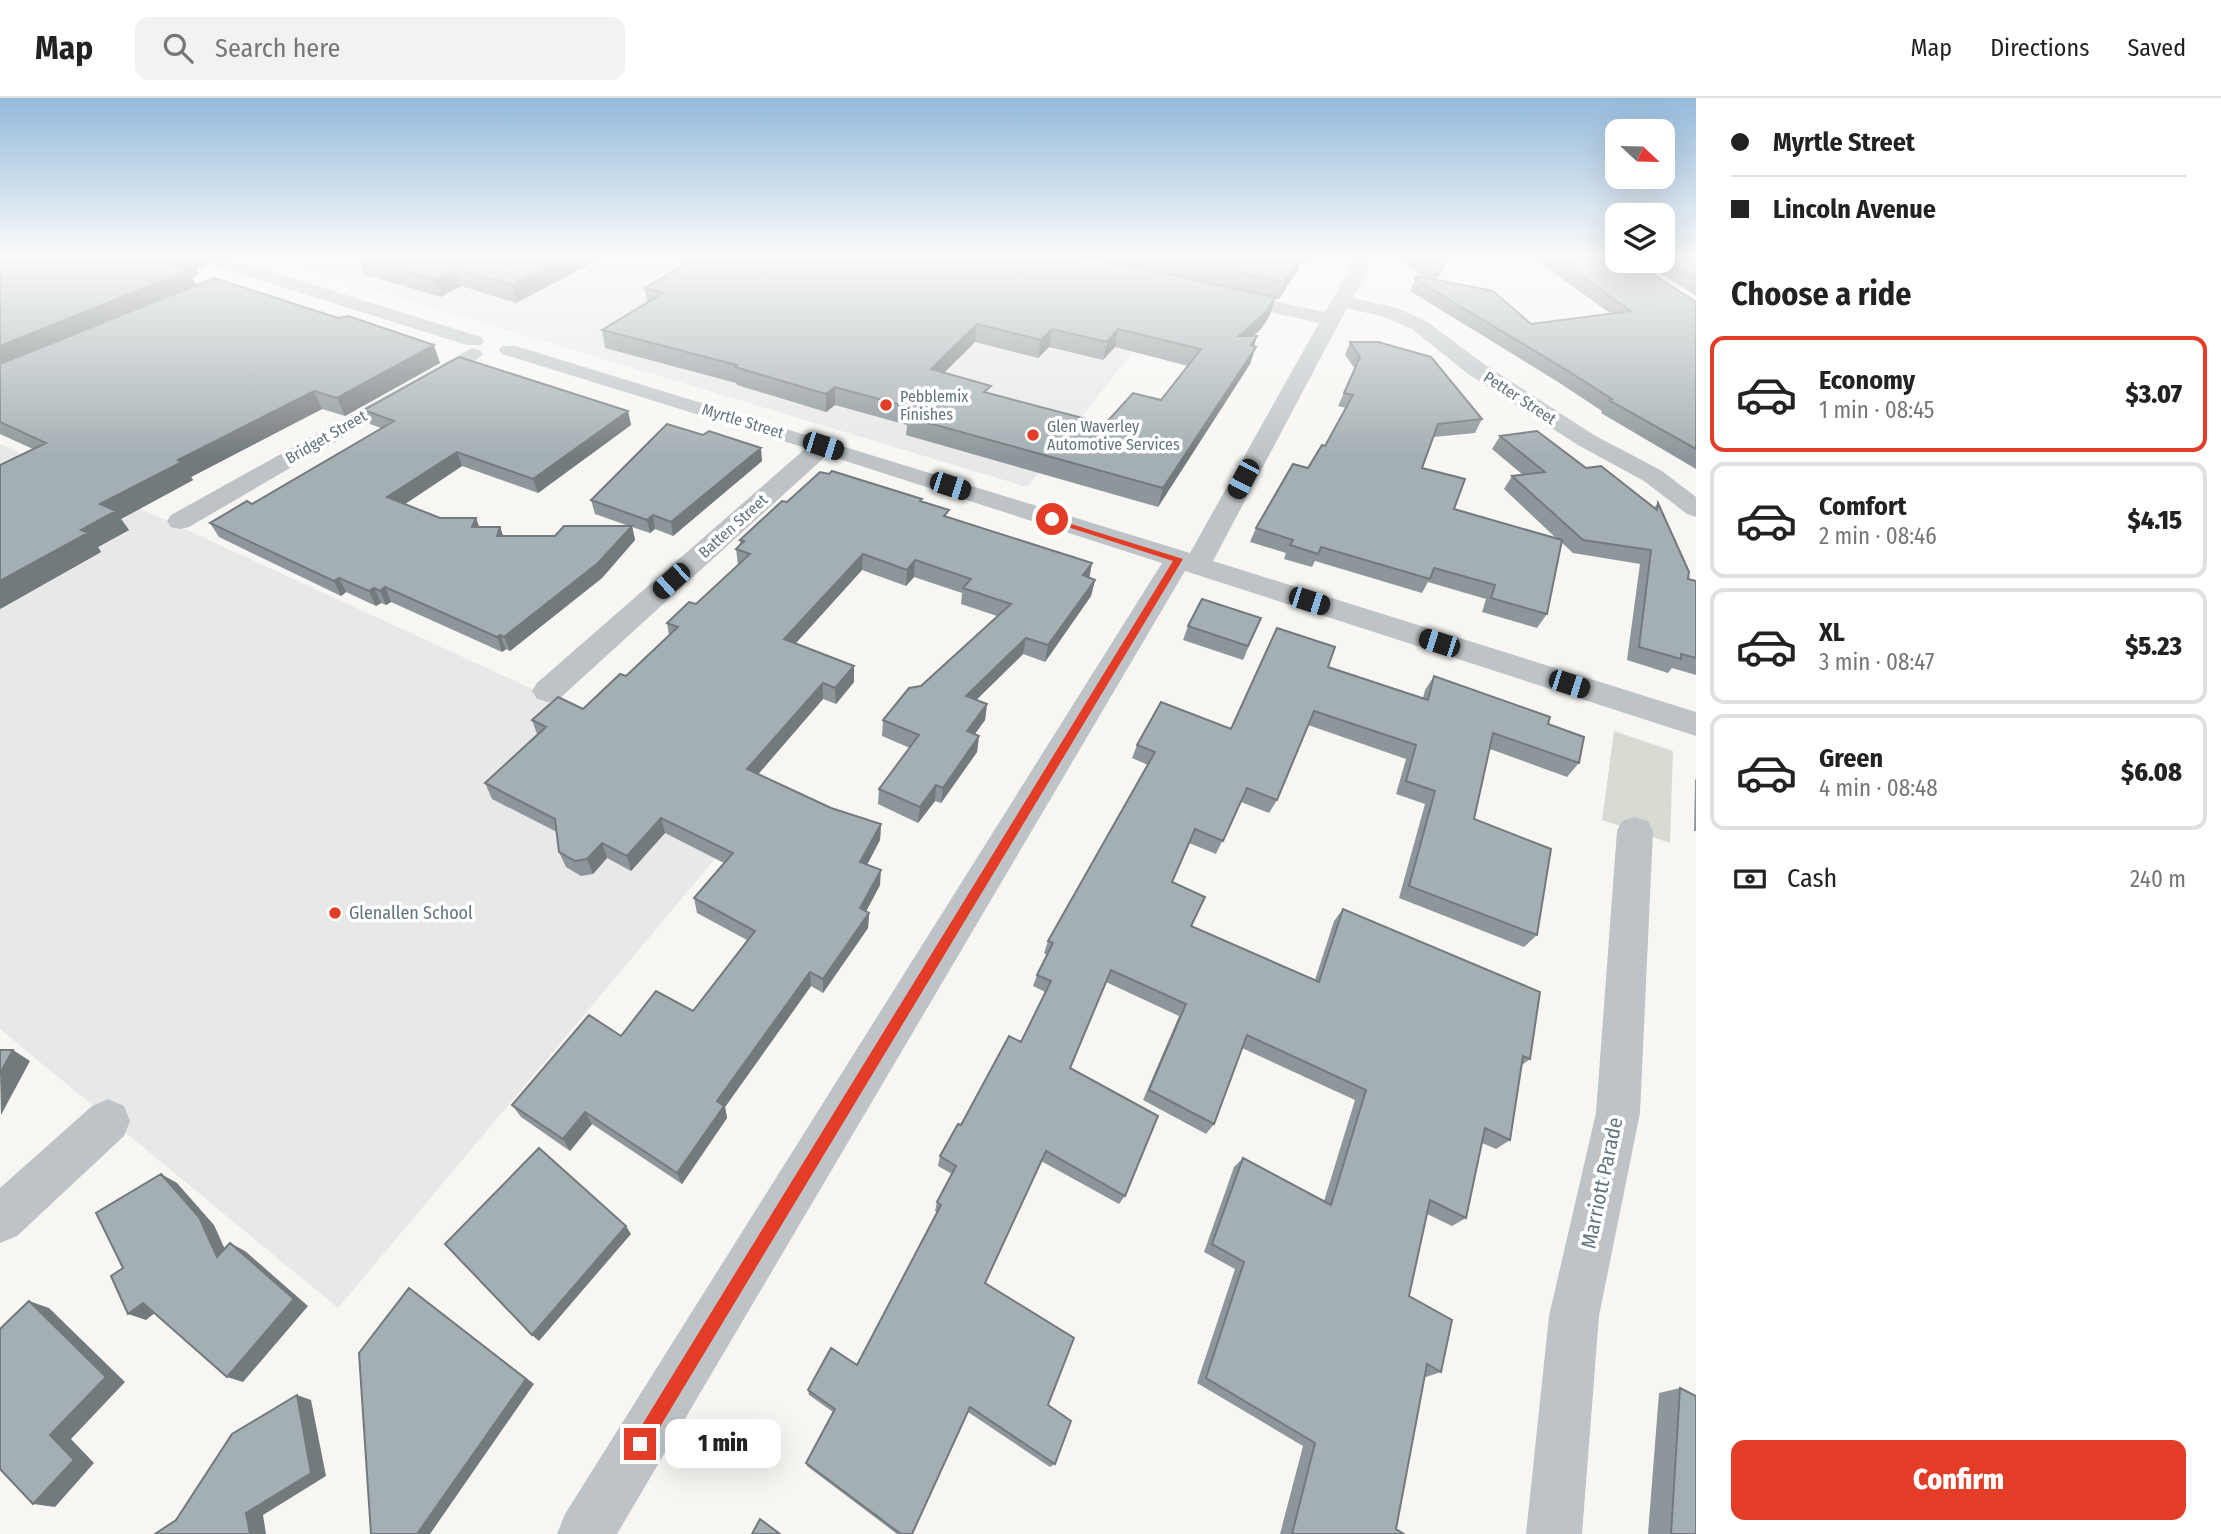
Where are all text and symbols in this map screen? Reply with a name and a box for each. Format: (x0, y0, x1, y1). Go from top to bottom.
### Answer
search box (135, 17, 625, 80)
text: Map (35, 28, 93, 68)
icon: search (159, 29, 197, 67)
text: Search here (215, 33, 340, 64)
text: Map (1911, 34, 1952, 62)
text: Directions (1990, 34, 2089, 62)
text: Saved (2127, 34, 2186, 62)
north arrow (1605, 119, 1675, 189)
map controls (1605, 119, 1675, 273)
text: Myrtle Street (1773, 127, 1915, 158)
text: Lincoln Avenue (1773, 194, 1936, 225)
button: layers (1605, 203, 1675, 273)
text: Choose a ride (1731, 275, 1912, 313)
icon: car (1735, 363, 1798, 426)
text: Economy (1819, 365, 1915, 396)
street label: Petter Street (1480, 368, 1560, 429)
text: $3.07 (2126, 379, 2182, 410)
place label: Pebblemix Finishes (900, 387, 968, 424)
text: 1 min · 08:45 (1819, 396, 1934, 424)
marker: Pebblemix Finishes (878, 397, 894, 413)
street label: Myrtle Street (700, 400, 787, 443)
street label: Bridget Street (282, 406, 371, 468)
place label: Glen Waverley Automotive Services (1047, 417, 1180, 454)
marker: Glen Waverley Automotive Services (1025, 427, 1041, 443)
car (800, 430, 847, 462)
car (1224, 456, 1263, 502)
car (927, 470, 974, 502)
icon: car (1735, 489, 1798, 552)
street label: Batten Street (695, 490, 772, 562)
text: Comfort (1819, 491, 1907, 522)
route start (1036, 503, 1068, 535)
text: $4.15 (2128, 505, 2182, 536)
text: 2 min · 08:46 (1819, 522, 1937, 550)
car (649, 559, 694, 603)
car (1286, 585, 1333, 617)
icon: car (1735, 615, 1798, 678)
text: XL (1819, 617, 1845, 648)
car (1416, 627, 1463, 659)
text: $5.23 (2125, 631, 2182, 662)
text: 3 min · 08:47 (1819, 648, 1934, 676)
car (1546, 668, 1593, 700)
icon: car (1735, 741, 1798, 804)
text: Green (1819, 743, 1883, 774)
text: $6.08 (2121, 757, 2182, 788)
text: 4 min · 08:48 (1819, 774, 1938, 802)
icon: cash (1731, 860, 1769, 898)
text: Cash (1787, 863, 1837, 894)
text: 240 m (2130, 865, 2186, 893)
place label: Glenallen School (349, 902, 473, 924)
marker: Glenallen School (327, 905, 343, 921)
street label: Marriott Parade (1575, 1115, 1629, 1251)
callout: 1 min (664, 1420, 780, 1468)
route end (624, 1428, 656, 1460)
text: 1 min (698, 1429, 748, 1457)
button: Confirm (1731, 1440, 2186, 1520)

